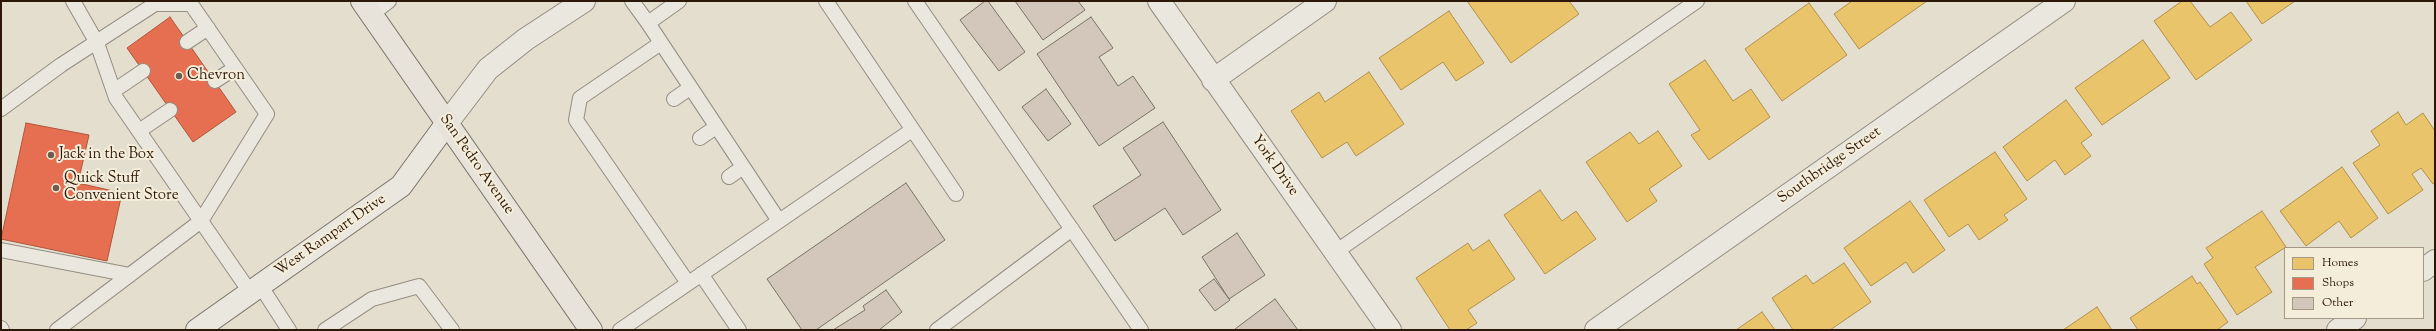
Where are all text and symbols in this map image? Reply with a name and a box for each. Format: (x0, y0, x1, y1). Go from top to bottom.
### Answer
place label: Chevron (187, 67, 245, 85)
marker: Chevron (174, 71, 184, 81)
street label: San Pedro Avenue (435, 111, 517, 219)
street label: Southbridge Street (1775, 124, 1885, 208)
street label: York Drive (1246, 132, 1302, 200)
place label: Jack in the Box (59, 146, 154, 164)
marker: Jack in the Box (46, 150, 56, 160)
place label: Quick Stuff Convenient Store (64, 170, 179, 205)
marker: Quick Stuff Convenient Store (51, 183, 61, 193)
street label: West Rampart Drive (272, 191, 390, 281)
legend (2284, 247, 2424, 319)
text: Homes (2322, 254, 2358, 272)
text: Shops (2322, 274, 2354, 292)
text: Other (2322, 294, 2353, 312)

